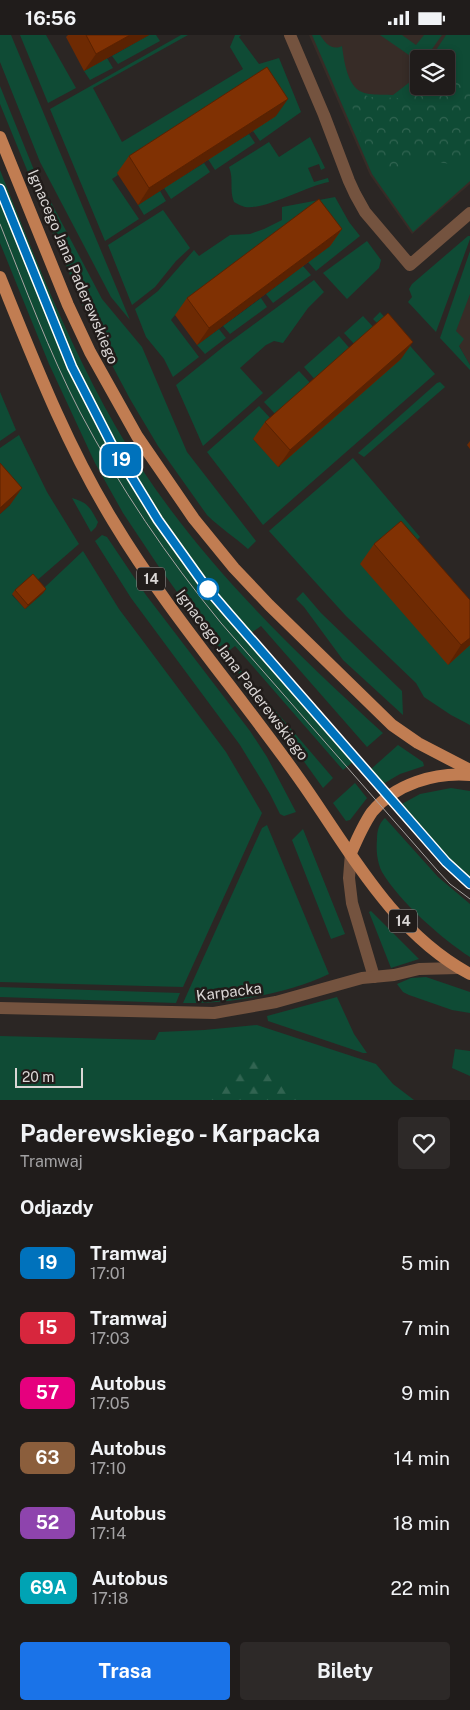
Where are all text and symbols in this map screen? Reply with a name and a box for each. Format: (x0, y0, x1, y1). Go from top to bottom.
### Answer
text: 16:56 (25, 7, 76, 29)
map controls (410, 50, 455, 95)
button: layers (410, 50, 455, 95)
street label: Ignacego Jana Paderewskiego (25, 167, 122, 366)
line badge: 19 (98, 444, 144, 476)
text: 19 (111, 449, 131, 470)
road number: 14 (137, 567, 165, 591)
unlabelled marker (197, 578, 219, 600)
street label: Ignacego Jana Paderewskiego (173, 586, 312, 763)
road number: 14 (389, 909, 417, 933)
street label: Karpacka (195, 979, 263, 1004)
scale bar (15, 1065, 82, 1088)
text: 20 m (22, 1069, 54, 1085)
button: heart (398, 1117, 450, 1169)
text: Paderewskiego - Karpacka (20, 1119, 320, 1147)
text: Tramwaj (20, 1152, 83, 1171)
text: Odjazdy (20, 1196, 94, 1218)
text: Tramwaj (90, 1242, 167, 1264)
text: 19 (38, 1252, 57, 1273)
text: 5 min (401, 1252, 450, 1274)
text: 17:01 (90, 1264, 126, 1283)
text: Tramwaj (90, 1307, 167, 1329)
text: 15 (38, 1317, 57, 1338)
text: 7 min (402, 1317, 450, 1339)
text: 17:03 (90, 1329, 130, 1348)
text: Autobus (90, 1372, 166, 1394)
text: 57 (36, 1382, 59, 1403)
text: 9 min (401, 1382, 450, 1404)
text: 17:05 (90, 1394, 130, 1413)
text: Autobus (90, 1437, 166, 1459)
text: 63 (36, 1447, 59, 1468)
text: 14 min (393, 1447, 450, 1469)
text: 17:10 (90, 1459, 126, 1478)
text: Autobus (90, 1502, 166, 1524)
text: 52 (36, 1512, 59, 1533)
text: 18 min (393, 1512, 450, 1534)
text: 17:14 (90, 1524, 126, 1543)
text: Autobus (92, 1567, 168, 1589)
text: 69A (30, 1577, 67, 1598)
text: 22 min (391, 1577, 450, 1599)
text: 17:18 (92, 1589, 128, 1608)
button: Trasa (20, 1642, 230, 1700)
button: Bilety (240, 1642, 450, 1700)

